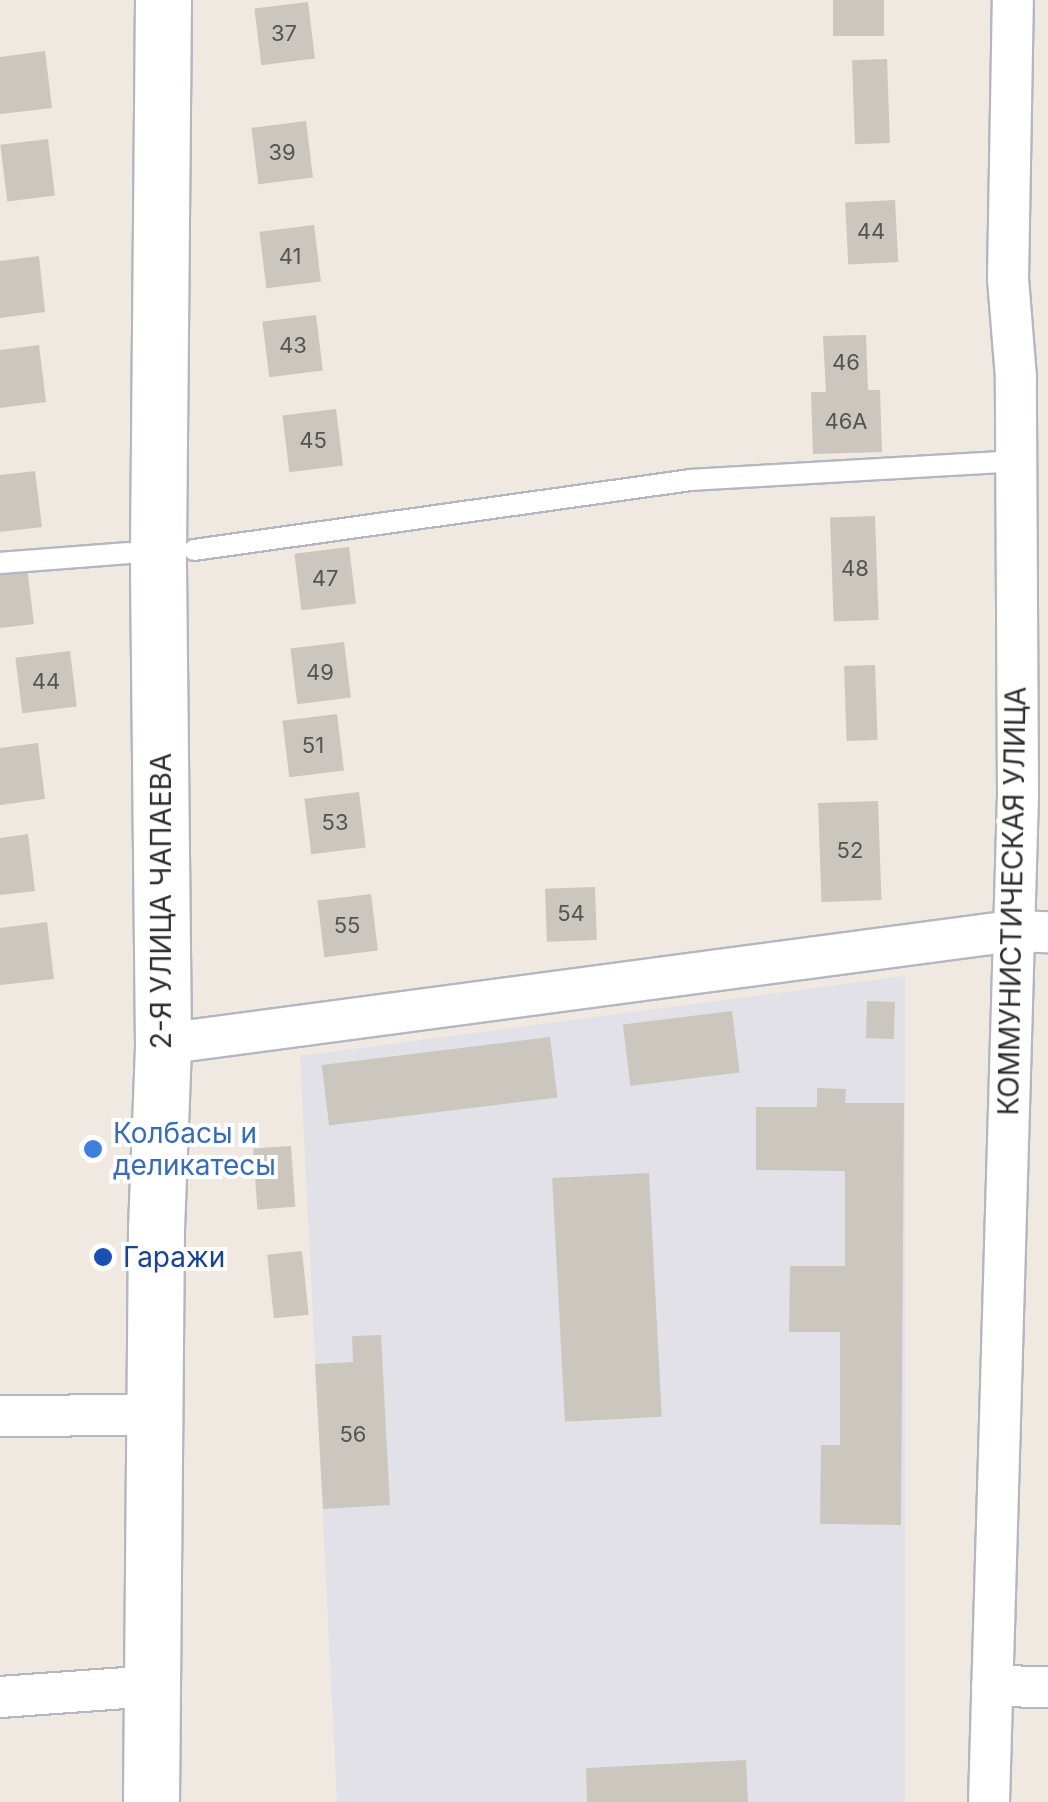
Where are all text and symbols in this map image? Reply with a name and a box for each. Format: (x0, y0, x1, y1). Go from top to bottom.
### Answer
house number: 37 (271, 21, 297, 47)
house number: 39 (268, 140, 296, 166)
house number: 44 (857, 219, 885, 245)
house number: 41 (279, 244, 301, 270)
house number: 43 (279, 333, 307, 359)
house number: 46 (832, 350, 860, 376)
house number: 46А (824, 409, 868, 435)
house number: 45 (299, 428, 327, 454)
house number: 48 (841, 556, 869, 582)
house number: 47 (312, 566, 338, 592)
house number: 49 (306, 660, 334, 686)
house number: 44 (32, 669, 60, 695)
street label: КОММУНИСТИЧЕСКАЯ УЛИЦА (991, 686, 1033, 1116)
house number: 51 (302, 733, 324, 759)
street label: 2-Я УЛИЦА ЧАПАЕВА (144, 753, 178, 1049)
house number: 53 (322, 810, 348, 836)
house number: 52 (837, 838, 863, 864)
house number: 54 (557, 901, 585, 927)
house number: 55 (334, 913, 360, 939)
place label: Колбасы и деликатесы (113, 1116, 276, 1182)
marker: Колбасы и деликатесы (82, 1138, 104, 1160)
place label: Гаражи (123, 1240, 225, 1274)
marker: Гаражи (92, 1246, 114, 1268)
house number: 56 (339, 1422, 367, 1448)

